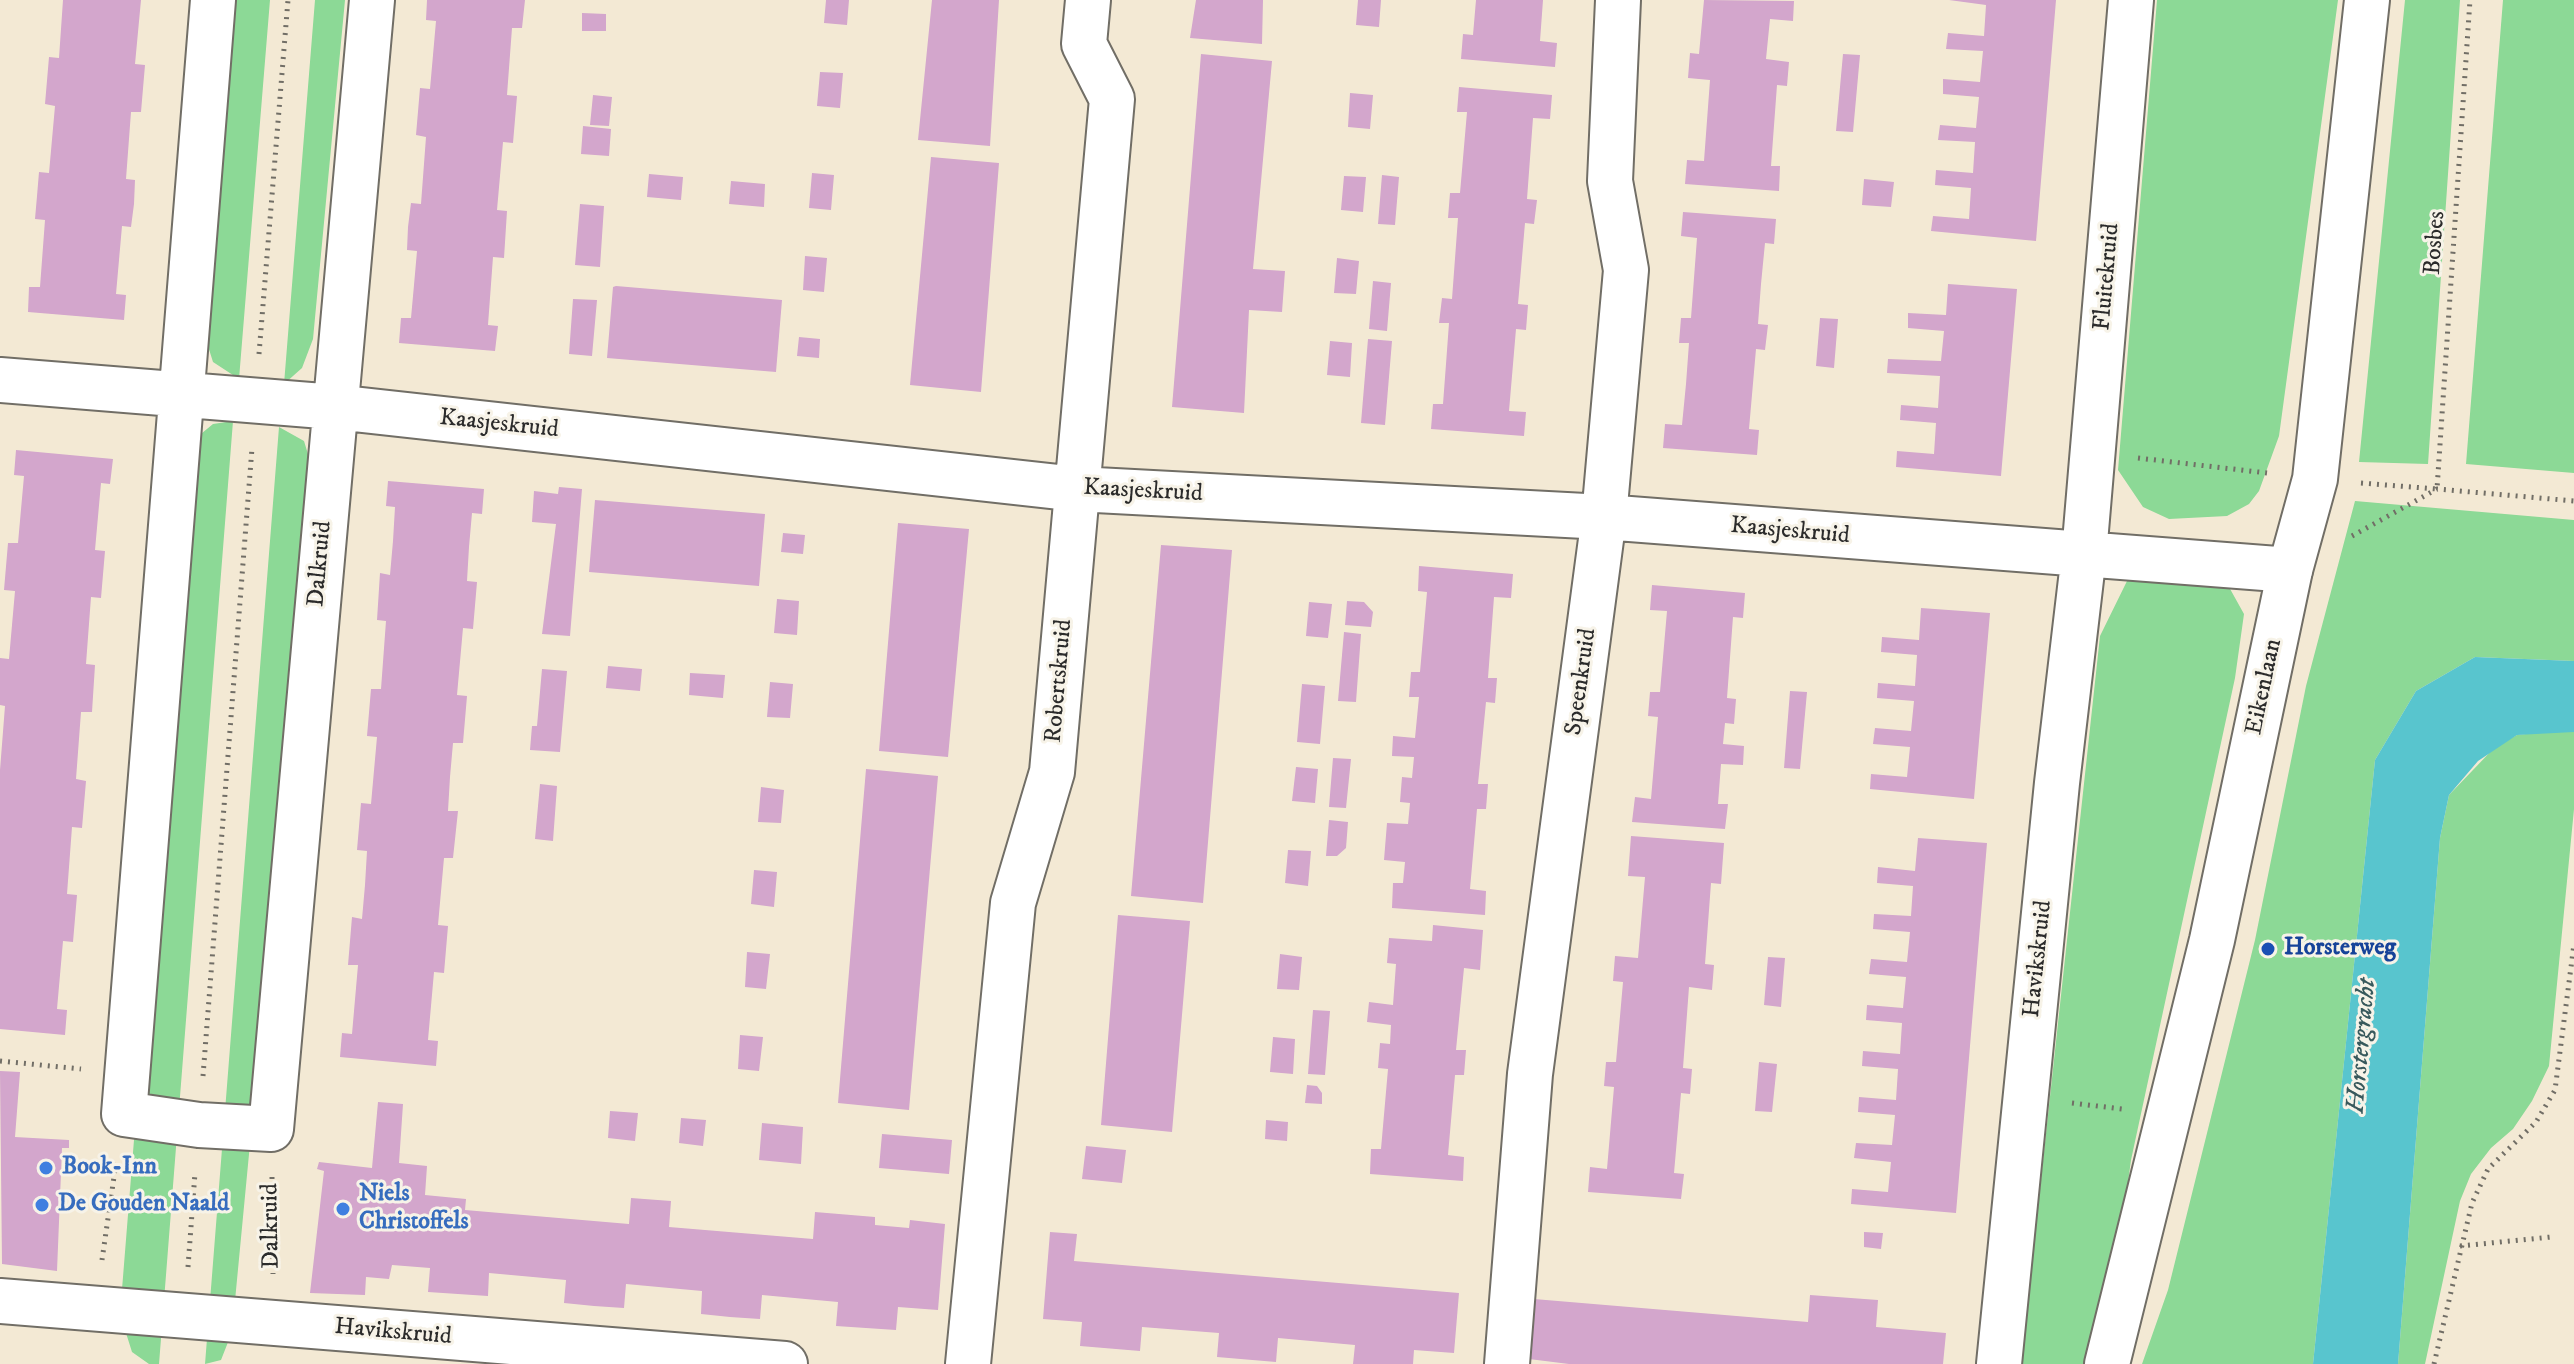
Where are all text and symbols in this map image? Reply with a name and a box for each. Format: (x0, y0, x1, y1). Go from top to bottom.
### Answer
street label: Bosbes (2419, 210, 2453, 276)
street label: Fluitekruid (2089, 222, 2127, 332)
street label: Kaasjeskruid (438, 404, 560, 446)
street label: Kaasjeskruid (1083, 474, 1203, 510)
street label: Kaasjeskruid (1729, 512, 1851, 552)
street label: Dalkruid (303, 520, 339, 608)
street label: Robertskruid (1040, 618, 1080, 744)
street label: Speenkruid (1560, 627, 1604, 737)
street label: Eikenlaan (2241, 636, 2289, 738)
street label: Havikskruid (2019, 899, 2059, 1019)
place label: Horsterweg (2284, 935, 2396, 963)
marker: Horsterweg (2259, 940, 2277, 958)
water label: Horstergracht (2342, 977, 2384, 1115)
place label: Book-Inn (62, 1154, 157, 1182)
marker: Book-Inn (37, 1159, 55, 1177)
place label: Niels Christoffels (359, 1181, 469, 1237)
street label: Dalkruid (257, 1183, 287, 1269)
place label: De Gouden Naald (58, 1191, 229, 1219)
marker: De Gouden Naald (33, 1196, 51, 1214)
marker: Niels Christoffels (334, 1200, 352, 1218)
street label: Havikskruid (333, 1314, 453, 1352)

